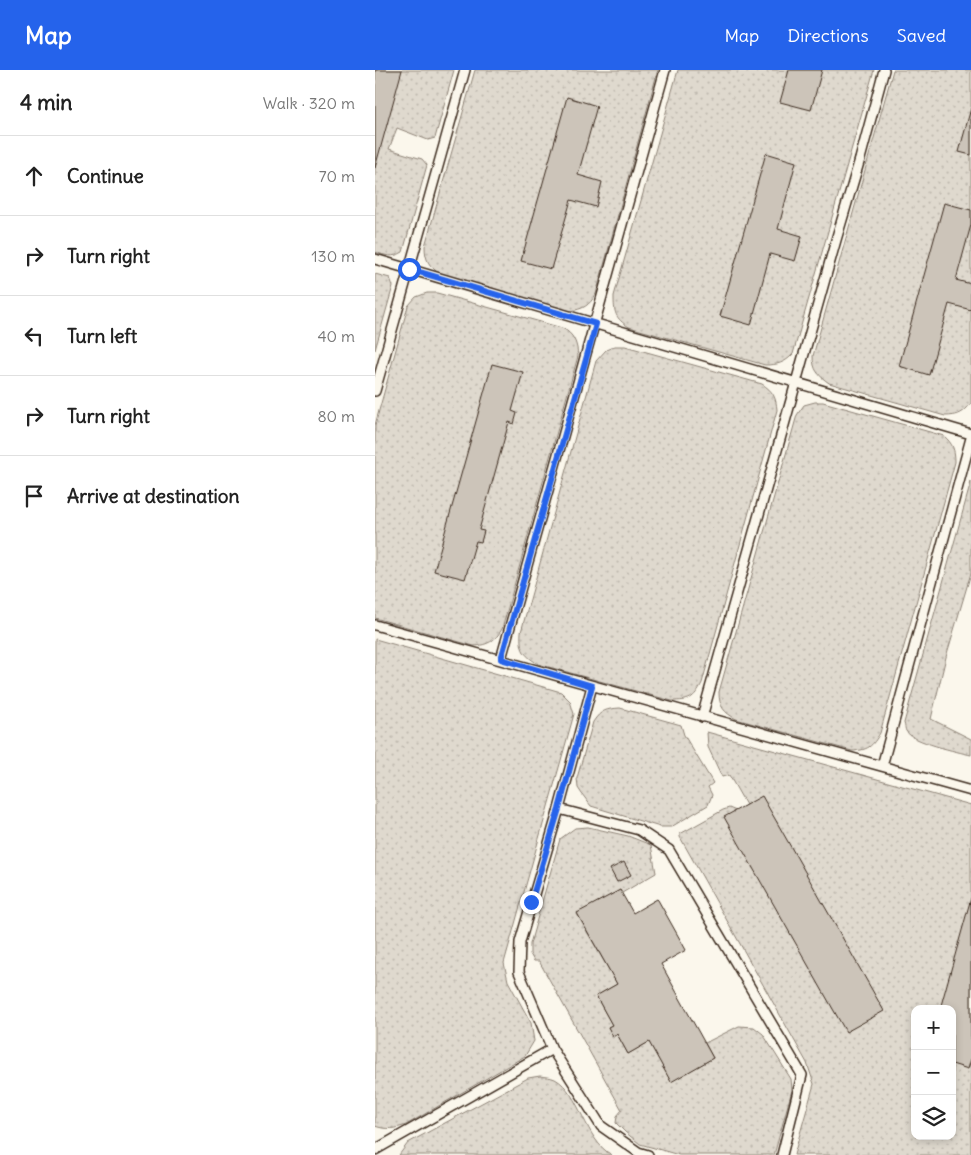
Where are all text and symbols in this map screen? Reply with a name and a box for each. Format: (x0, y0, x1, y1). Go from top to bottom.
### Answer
text: Map (25, 20, 72, 50)
text: Map (724, 24, 759, 47)
text: Directions (787, 24, 869, 47)
text: Saved (897, 24, 946, 47)
text: 4 min (20, 89, 72, 116)
text: Walk · 320 m (263, 93, 355, 113)
icon: ahead (20, 162, 48, 190)
text: Continue (67, 164, 144, 188)
text: 70 m (319, 166, 355, 186)
icon: right (20, 242, 48, 270)
text: Turn right (67, 244, 150, 268)
text: 130 m (311, 246, 355, 266)
route start (398, 258, 421, 281)
icon: left (20, 322, 48, 350)
text: Turn left (67, 324, 137, 348)
text: 40 m (317, 326, 355, 346)
icon: right (20, 402, 48, 430)
text: Turn right (67, 404, 150, 428)
text: 80 m (317, 406, 355, 426)
icon: arrive (20, 482, 48, 510)
text: Arrive at destination (67, 484, 240, 508)
route end (520, 891, 543, 914)
map controls (911, 1005, 956, 1140)
button: + (911, 1005, 956, 1050)
button: − (911, 1050, 956, 1095)
button: layers (911, 1095, 956, 1140)

